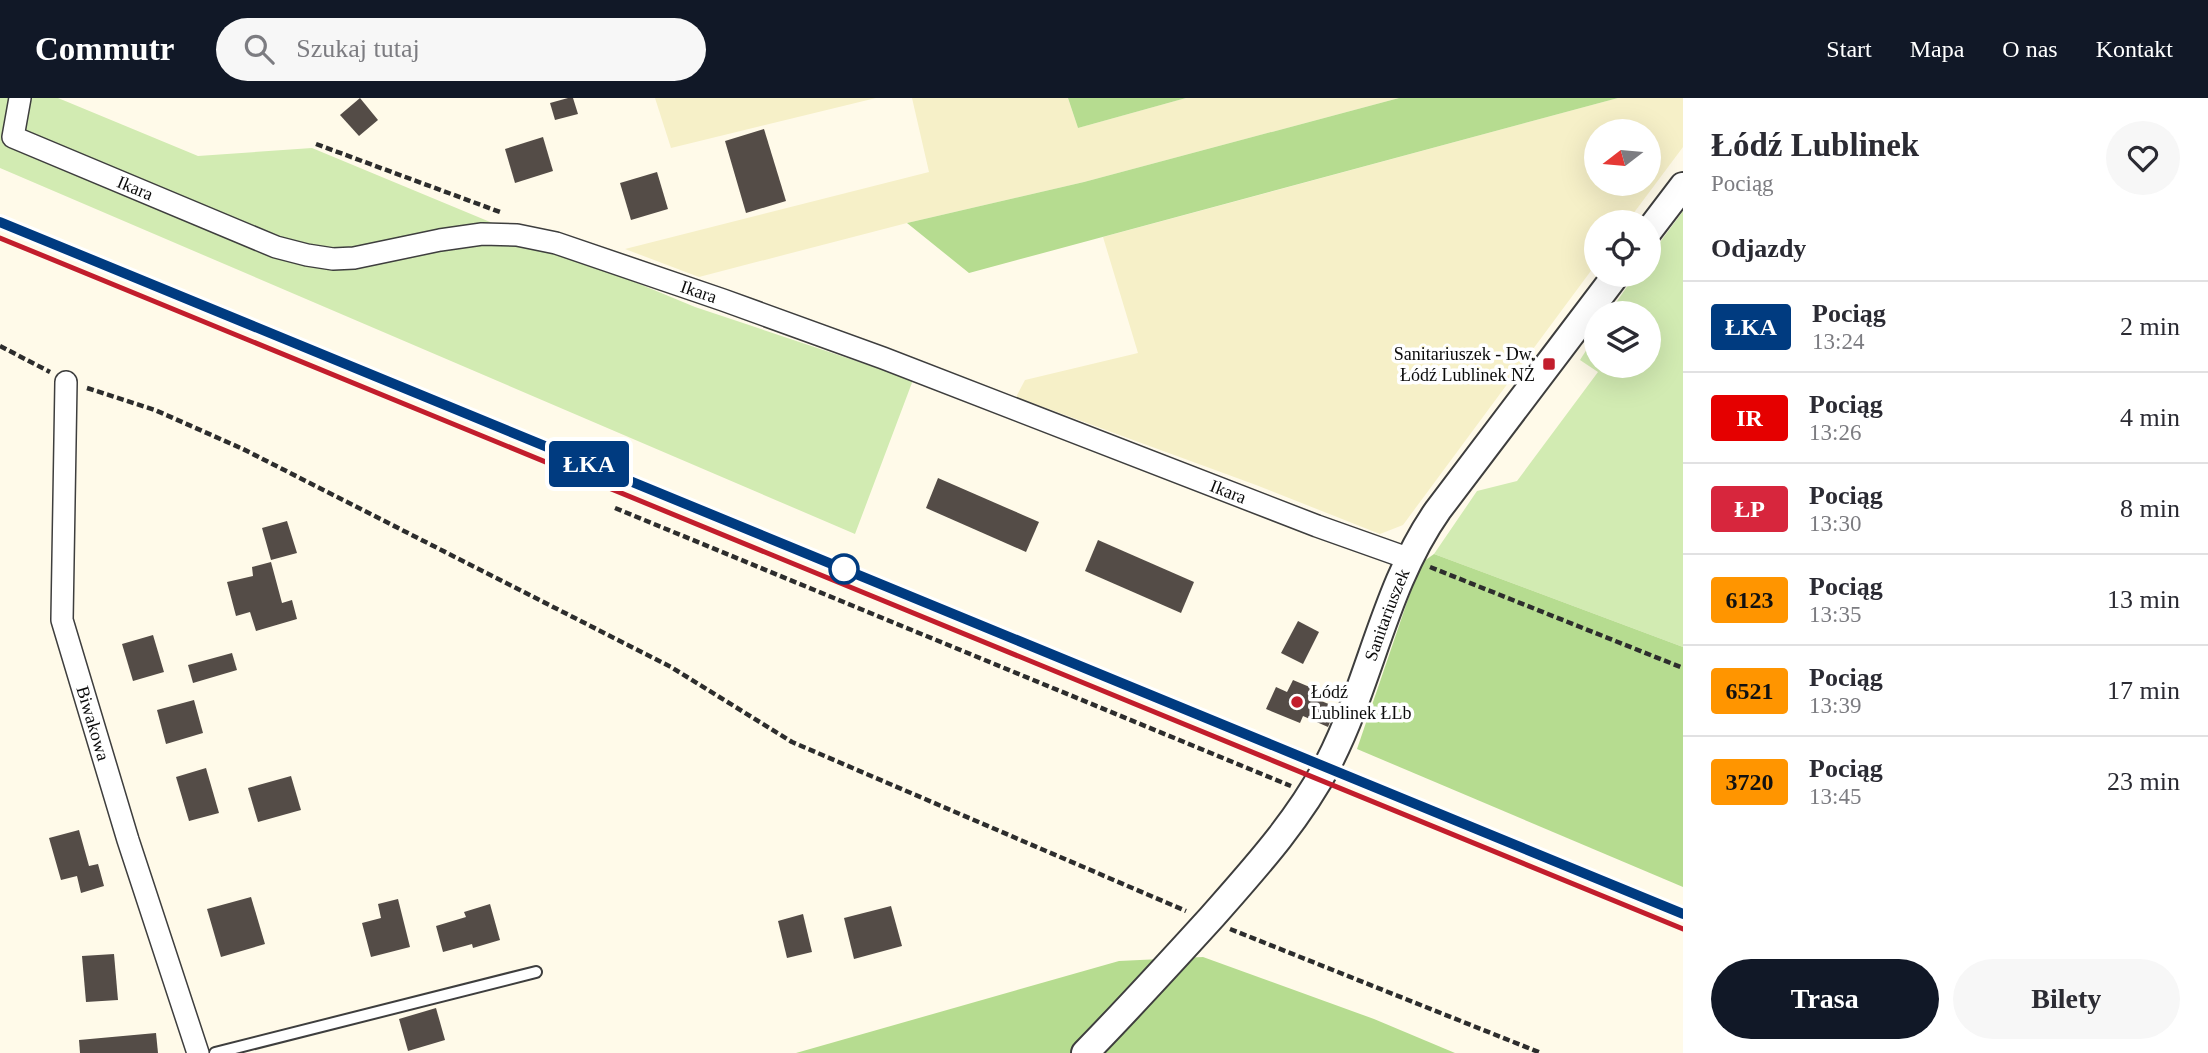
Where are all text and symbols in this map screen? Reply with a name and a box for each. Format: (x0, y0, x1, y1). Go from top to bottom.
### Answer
search box (216, 18, 706, 81)
icon: search (240, 30, 278, 68)
text: Commutr (35, 31, 174, 67)
text: Szukaj tutaj (296, 34, 420, 63)
text: Start (1826, 36, 1872, 62)
text: Mapa (1910, 36, 1964, 62)
text: O nas (2002, 36, 2058, 62)
text: Kontakt (2096, 36, 2173, 62)
north arrow (1584, 119, 1661, 196)
map controls (1584, 119, 1661, 378)
button: heart (2106, 121, 2180, 195)
text: Łódź Lublinek (1711, 127, 1919, 163)
text: Pociąg (1711, 171, 1774, 196)
street label: Ikara (114, 172, 156, 204)
button: locate (1584, 210, 1661, 287)
text: Odjazdy (1711, 234, 1806, 263)
street label: Ikara (678, 276, 719, 307)
text: Pociąg (1812, 299, 1886, 328)
button: layers (1584, 301, 1661, 378)
text: 2 min (2120, 312, 2180, 341)
text: ŁKA (1725, 314, 1777, 340)
text: 13:24 (1812, 329, 1864, 354)
place label: Sanitariuszek - Dw. Łódź Lublinek NŻ (1394, 344, 1535, 385)
marker: Sanitariuszek - Dw. Łódź Lublinek NŻ (1541, 356, 1557, 372)
text: Pociąg (1809, 390, 1883, 419)
text: 4 min (2120, 403, 2180, 432)
text: IR (1736, 405, 1763, 431)
text: 13:26 (1809, 420, 1861, 445)
line badge: ŁKA (549, 441, 629, 487)
text: ŁKA (563, 451, 615, 477)
street label: Ikara (1207, 476, 1249, 508)
text: Pociąg (1809, 481, 1883, 510)
text: 8 min (2120, 494, 2180, 523)
text: ŁP (1734, 496, 1765, 522)
text: 13:30 (1809, 511, 1861, 536)
unlabelled marker (829, 554, 859, 584)
street label: Sanitariuszek (1361, 566, 1414, 664)
text: Pociąg (1809, 572, 1883, 601)
text: 13 min (2107, 585, 2180, 614)
text: 6123 (1726, 587, 1774, 613)
text: 13:35 (1809, 602, 1861, 627)
text: Pociąg (1809, 663, 1883, 692)
text: 17 min (2107, 676, 2180, 705)
text: 6521 (1726, 678, 1774, 704)
place label: Łódź Lublinek ŁLb (1311, 682, 1411, 723)
street label: Biwakowa (72, 684, 114, 763)
text: 13:39 (1809, 693, 1861, 718)
marker: Łódź Lublinek ŁLb (1289, 694, 1305, 710)
text: Pociąg (1809, 754, 1883, 783)
text: 23 min (2107, 767, 2180, 796)
text: 3720 (1726, 769, 1774, 795)
text: 13:45 (1809, 784, 1861, 809)
button: Trasa (1711, 959, 1939, 1039)
button: Bilety (1953, 959, 2180, 1039)

